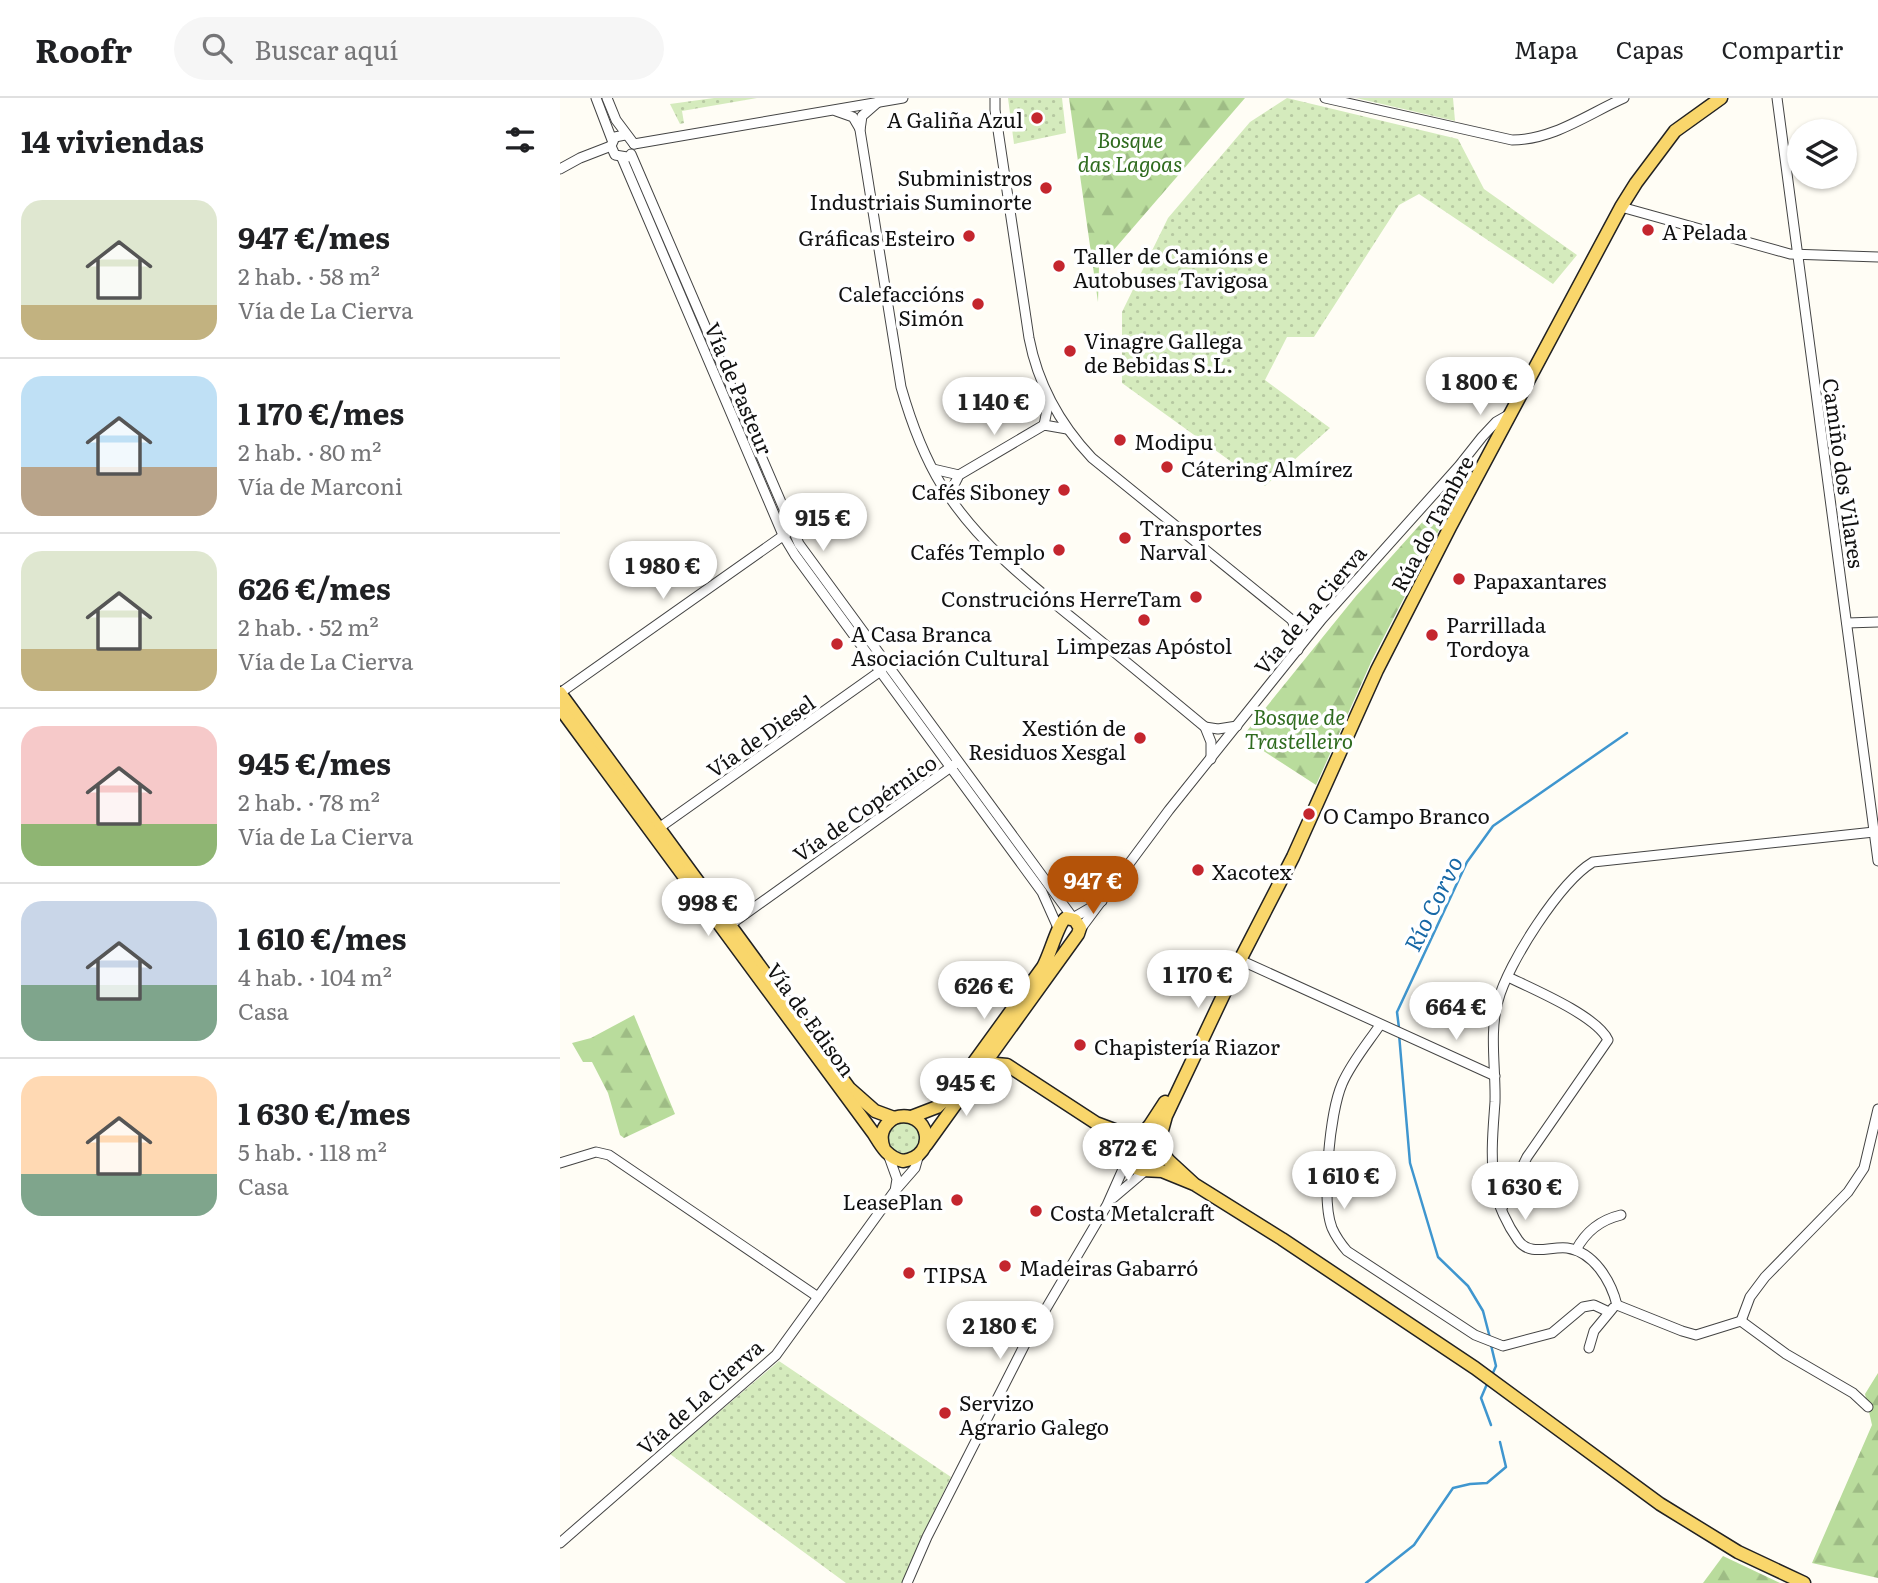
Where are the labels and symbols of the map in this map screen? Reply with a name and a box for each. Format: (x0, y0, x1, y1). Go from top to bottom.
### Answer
place label: A Galiña Azul (887, 103, 1023, 134)
marker: A Galiña Azul (1029, 110, 1045, 126)
park label: Bosque das Lagoas (1078, 123, 1182, 178)
place label: Subministros Industriais Suminorte (809, 161, 1032, 216)
marker: Subministros Industriais Suminorte (1038, 180, 1054, 196)
place label: A Pelada (1662, 215, 1748, 246)
place label: Gráficas Esteiro (798, 221, 955, 252)
marker: A Pelada (1640, 222, 1656, 238)
marker: Gráficas Esteiro (961, 228, 977, 244)
place label: Taller de Camións e Autobuses Tavigosa (1073, 239, 1269, 294)
marker: Taller de Camións e Autobuses Tavigosa (1051, 258, 1067, 274)
place label: Calefaccións Simón (838, 277, 964, 332)
marker: Calefaccións Simón (970, 296, 986, 312)
street label: Vía de Pasteur (698, 317, 782, 459)
place label: Vinagre Gallega de Bebidas S.L. (1084, 324, 1243, 379)
marker: Vinagre Gallega de Bebidas S.L. (1062, 343, 1078, 359)
pin: 1 800 € (1415, 358, 1545, 417)
street label: Camiño dos Vilares (1816, 376, 1874, 570)
pin: 1 140 € (929, 378, 1059, 437)
place label: Modipu (1134, 425, 1213, 456)
marker: Modipu (1112, 432, 1128, 448)
street label: Rúa do Tambre (1382, 449, 1480, 597)
place label: Cátering Almírez (1181, 452, 1352, 483)
marker: Cátering Almírez (1159, 459, 1175, 475)
place label: Cafés Siboney (912, 475, 1051, 506)
marker: Cafés Siboney (1056, 482, 1072, 498)
pin: 915 € (774, 494, 872, 553)
place label: Transportes Narval (1139, 511, 1262, 566)
marker: Transportes Narval (1117, 530, 1133, 546)
place label: Cafés Templo (910, 535, 1045, 566)
street label: Vía de La Cierva (1246, 537, 1373, 680)
pin: 1 980 € (598, 542, 728, 601)
marker: Cafés Templo (1051, 542, 1067, 558)
place label: Papaxantares (1473, 564, 1607, 595)
marker: Papaxantares (1451, 571, 1467, 587)
place label: Construcións HerreTam (941, 582, 1182, 613)
marker: Construcións HerreTam (1188, 589, 1204, 605)
place label: Parrillada Tordoya (1446, 608, 1547, 663)
marker: Limpezas Apóstol (1136, 612, 1152, 628)
place label: A Casa Branca Asociación Cultural (851, 617, 1049, 672)
marker: Parrillada Tordoya (1424, 627, 1440, 643)
place label: Limpezas Apóstol (1056, 629, 1232, 660)
marker: A Casa Branca Asociación Cultural (829, 636, 845, 652)
street label: Vía de Diesel (699, 686, 821, 784)
park label: Bosque de Trastelleiro (1245, 700, 1353, 755)
place label: Xestión de Residuos Xesgal (968, 711, 1126, 766)
marker: Xestión de Residuos Xesgal (1132, 730, 1148, 746)
street label: Vía de Copérnico (786, 746, 942, 868)
place label: O Campo Branco (1323, 799, 1490, 830)
marker: O Campo Branco (1301, 806, 1317, 822)
water label: Río Corvo (1394, 849, 1470, 957)
place label: Xacotex (1212, 855, 1292, 886)
pin: 947 € (1044, 856, 1142, 916)
marker: Xacotex (1190, 862, 1206, 878)
pin: 998 € (659, 878, 757, 938)
pin: 1 170 € (1133, 950, 1263, 1010)
street label: Vía de Edison (760, 956, 864, 1082)
pin: 626 € (935, 962, 1033, 1021)
pin: 664 € (1407, 982, 1505, 1042)
place label: Chapistería Riazor (1094, 1030, 1280, 1061)
marker: Chapistería Riazor (1072, 1037, 1088, 1053)
pin: 945 € (917, 1058, 1015, 1118)
pin: 872 € (1079, 1124, 1177, 1183)
pin: 1 610 € (1279, 1152, 1409, 1211)
pin: 1 630 € (1460, 1162, 1590, 1222)
place label: LeasePlan (843, 1185, 943, 1216)
marker: LeasePlan (949, 1192, 965, 1208)
place label: Costa Metalcraft (1050, 1196, 1215, 1227)
marker: Costa Metalcraft (1028, 1203, 1044, 1219)
place label: Madeiras Gabarró (1019, 1251, 1198, 1282)
place label: TIPSA (923, 1258, 988, 1289)
marker: Madeiras Gabarró (997, 1258, 1013, 1274)
marker: TIPSA (901, 1265, 917, 1281)
pin: 2 180 € (935, 1302, 1065, 1361)
street label: Vía de La Cierva (629, 1330, 769, 1461)
place label: Servizo Agrario Galego (959, 1386, 1109, 1441)
marker: Servizo Agrario Galego (937, 1405, 953, 1421)

